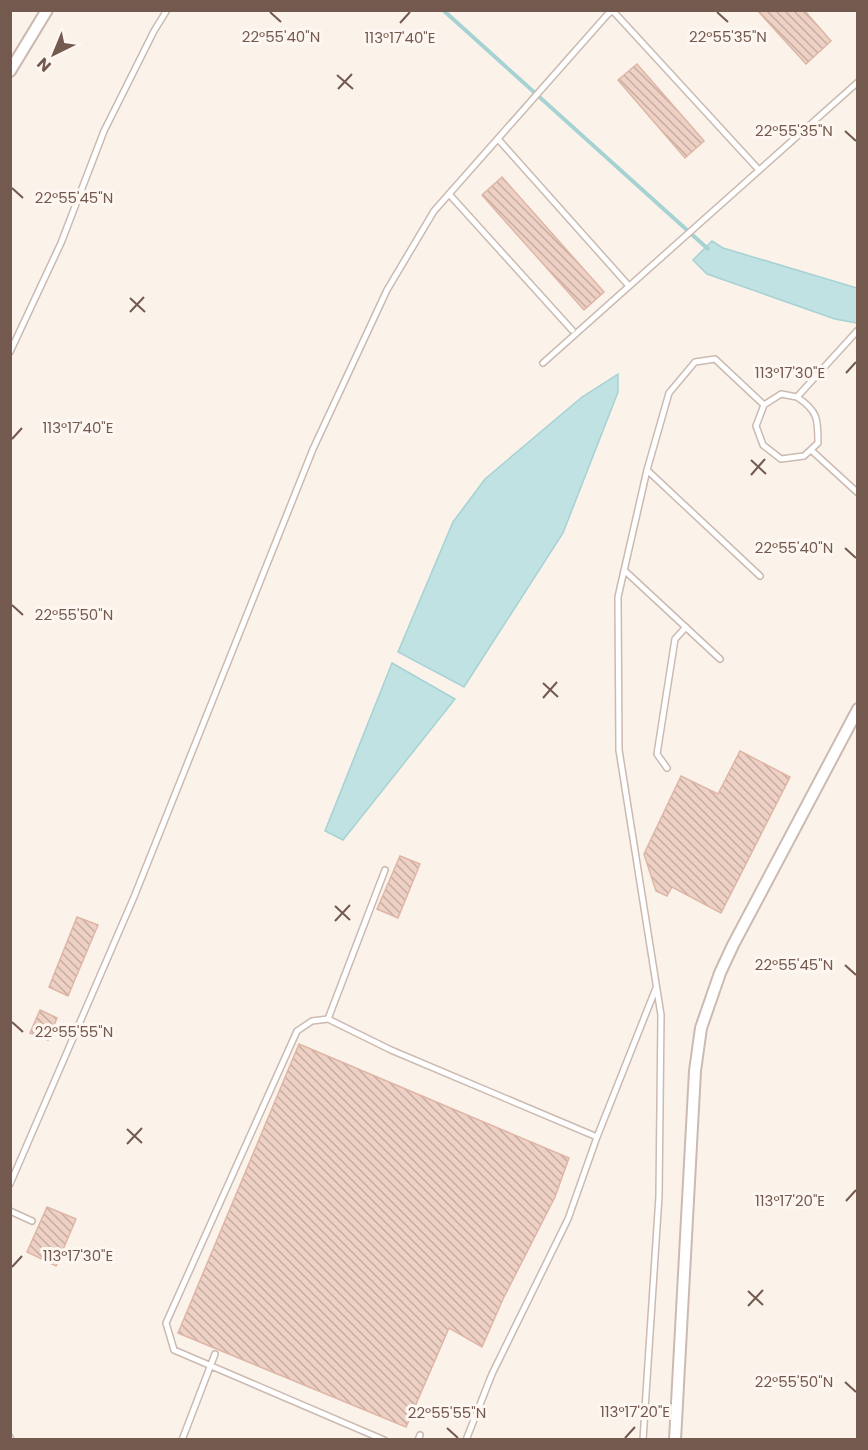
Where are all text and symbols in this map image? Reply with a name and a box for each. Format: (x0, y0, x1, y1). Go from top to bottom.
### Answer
north arrow (24, 24, 84, 84)
text: 22°55'40"N (242, 26, 320, 47)
text: 22°55'35"N (689, 26, 767, 47)
text: 113°17'40"E (365, 27, 435, 48)
text: N (32, 52, 56, 77)
text: 22°55'35"N (755, 120, 833, 141)
text: 22°55'45"N (35, 187, 113, 208)
text: 113°17'30"E (755, 362, 825, 383)
text: 113°17'40"E (43, 417, 113, 438)
text: 22°55'40"N (755, 537, 833, 558)
text: 22°55'50"N (35, 604, 113, 625)
text: 22°55'45"N (755, 954, 833, 975)
text: 22°55'55"N (35, 1021, 113, 1042)
text: 113°17'20"E (755, 1190, 825, 1211)
text: 113°17'30"E (43, 1245, 113, 1266)
text: 22°55'50"N (755, 1371, 833, 1392)
text: 113°17'20"E (600, 1401, 670, 1422)
text: 22°55'55"N (408, 1402, 486, 1423)

